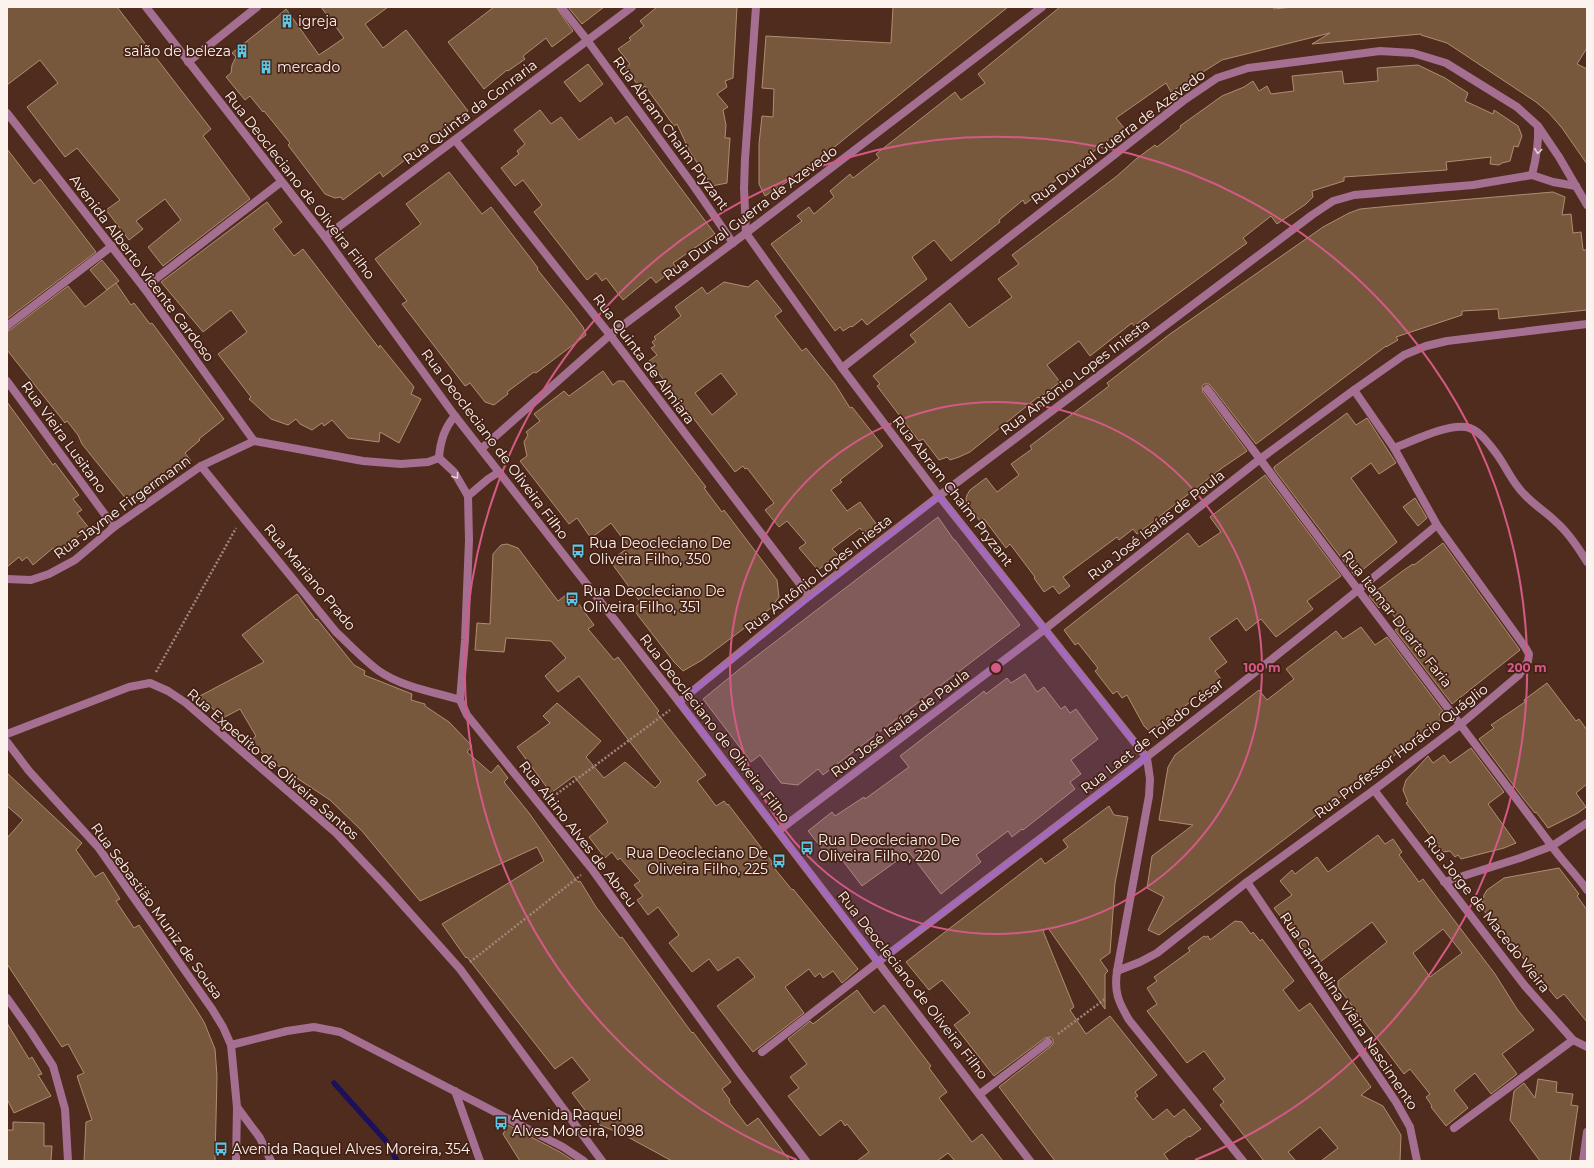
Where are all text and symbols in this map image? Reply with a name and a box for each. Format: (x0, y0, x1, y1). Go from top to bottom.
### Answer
place label: igreja (298, 12, 337, 30)
building icon: igreja (279, 13, 295, 29)
place label: salão de beleza (124, 42, 231, 60)
building icon: salão de beleza (234, 43, 250, 59)
street label: Rua Abram Chaim Pryzant (609, 52, 733, 214)
street label: Rua Quinta da Conraria (399, 56, 541, 168)
place label: mercado (277, 58, 340, 76)
building icon: mercado (258, 59, 274, 75)
street label: Rua Durval Guerra de Azevedo (1027, 65, 1209, 208)
street label: Rua Deocleciano de Oliveira Filho (221, 87, 379, 283)
street label: Rua Durval Guerra de Azevedo (659, 141, 841, 284)
one-way arrow (1533, 148, 1542, 154)
street label: Avenida Alberto Vicente Cardoso (66, 171, 218, 365)
street label: Rua Quinta de Almiara (589, 290, 699, 428)
street label: Rua Antônio Lopes Iniesta (997, 315, 1153, 439)
street label: Rua Deocleciano de Oliveira Filho (417, 345, 573, 543)
street label: Rua Vieira Lusitano (17, 378, 111, 497)
street label: Rua Abram Chaim Pryzant (889, 412, 1018, 570)
street label: Rua Jayme Firgermann (50, 451, 194, 563)
street label: Rua José Isaías de Paula (1084, 466, 1228, 584)
one-way arrow (451, 471, 458, 478)
street label: Rua Antônio Lopes Iniesta (741, 511, 895, 637)
street label: Rua Mariano Prado (260, 520, 360, 634)
place label: Rua Deocleciano De Oliveira Filho, 350 (589, 534, 731, 568)
bus stop icon: Rua Deocleciano De Oliveira Filho, 350 (570, 543, 586, 559)
street label: Rua Itamar Duarte Faria (1338, 547, 1456, 691)
place label: Rua Deocleciano De Oliveira Filho, 351 (583, 582, 725, 616)
bus stop icon: Rua Deocleciano De Oliveira Filho, 351 (564, 591, 580, 607)
street label: Rua Deocleciano de Oliveira Filho (636, 630, 794, 826)
text: 100 m (1244, 660, 1280, 675)
text: 200 m (1507, 660, 1547, 675)
centre of rings (989, 661, 1003, 675)
street label: Rua José Isaías de Paula (827, 665, 973, 781)
street label: Rua Laet de Tolêdo César (1077, 674, 1227, 797)
street label: Rua Professor Horácio Quáglio (1311, 680, 1492, 822)
street label: Rua Expedito de Oliveira Santos (183, 684, 363, 844)
street label: Rua Altino Alves de Abreu (515, 757, 641, 911)
street label: Rua Sebastião Muniz de Sousa (87, 819, 227, 1003)
place label: Rua Deocleciano De Oliveira Filho, 220 (818, 831, 960, 865)
street label: Rua Jorge de Macedo Vieira (1420, 832, 1554, 996)
bus stop icon: Rua Deocleciano De Oliveira Filho, 220 (799, 840, 815, 856)
place label: Rua Deocleciano De Oliveira Filho, 225 (626, 844, 768, 878)
bus stop icon: Rua Deocleciano De Oliveira Filho, 225 (771, 853, 787, 869)
street label: Rua Deocleciano de Oliveira Filho (834, 887, 992, 1083)
street label: Rua Carmelina Viêira Nascimento (1276, 909, 1422, 1114)
place label: Avenida Raquel Alves Moreira, 1098 (512, 1106, 644, 1140)
bus stop icon: Avenida Raquel Alves Moreira, 1098 (493, 1115, 509, 1131)
place label: Avenida Raquel Alves Moreira, 354 (232, 1140, 471, 1158)
bus stop icon: Avenida Raquel Alves Moreira, 354 (213, 1141, 229, 1157)

